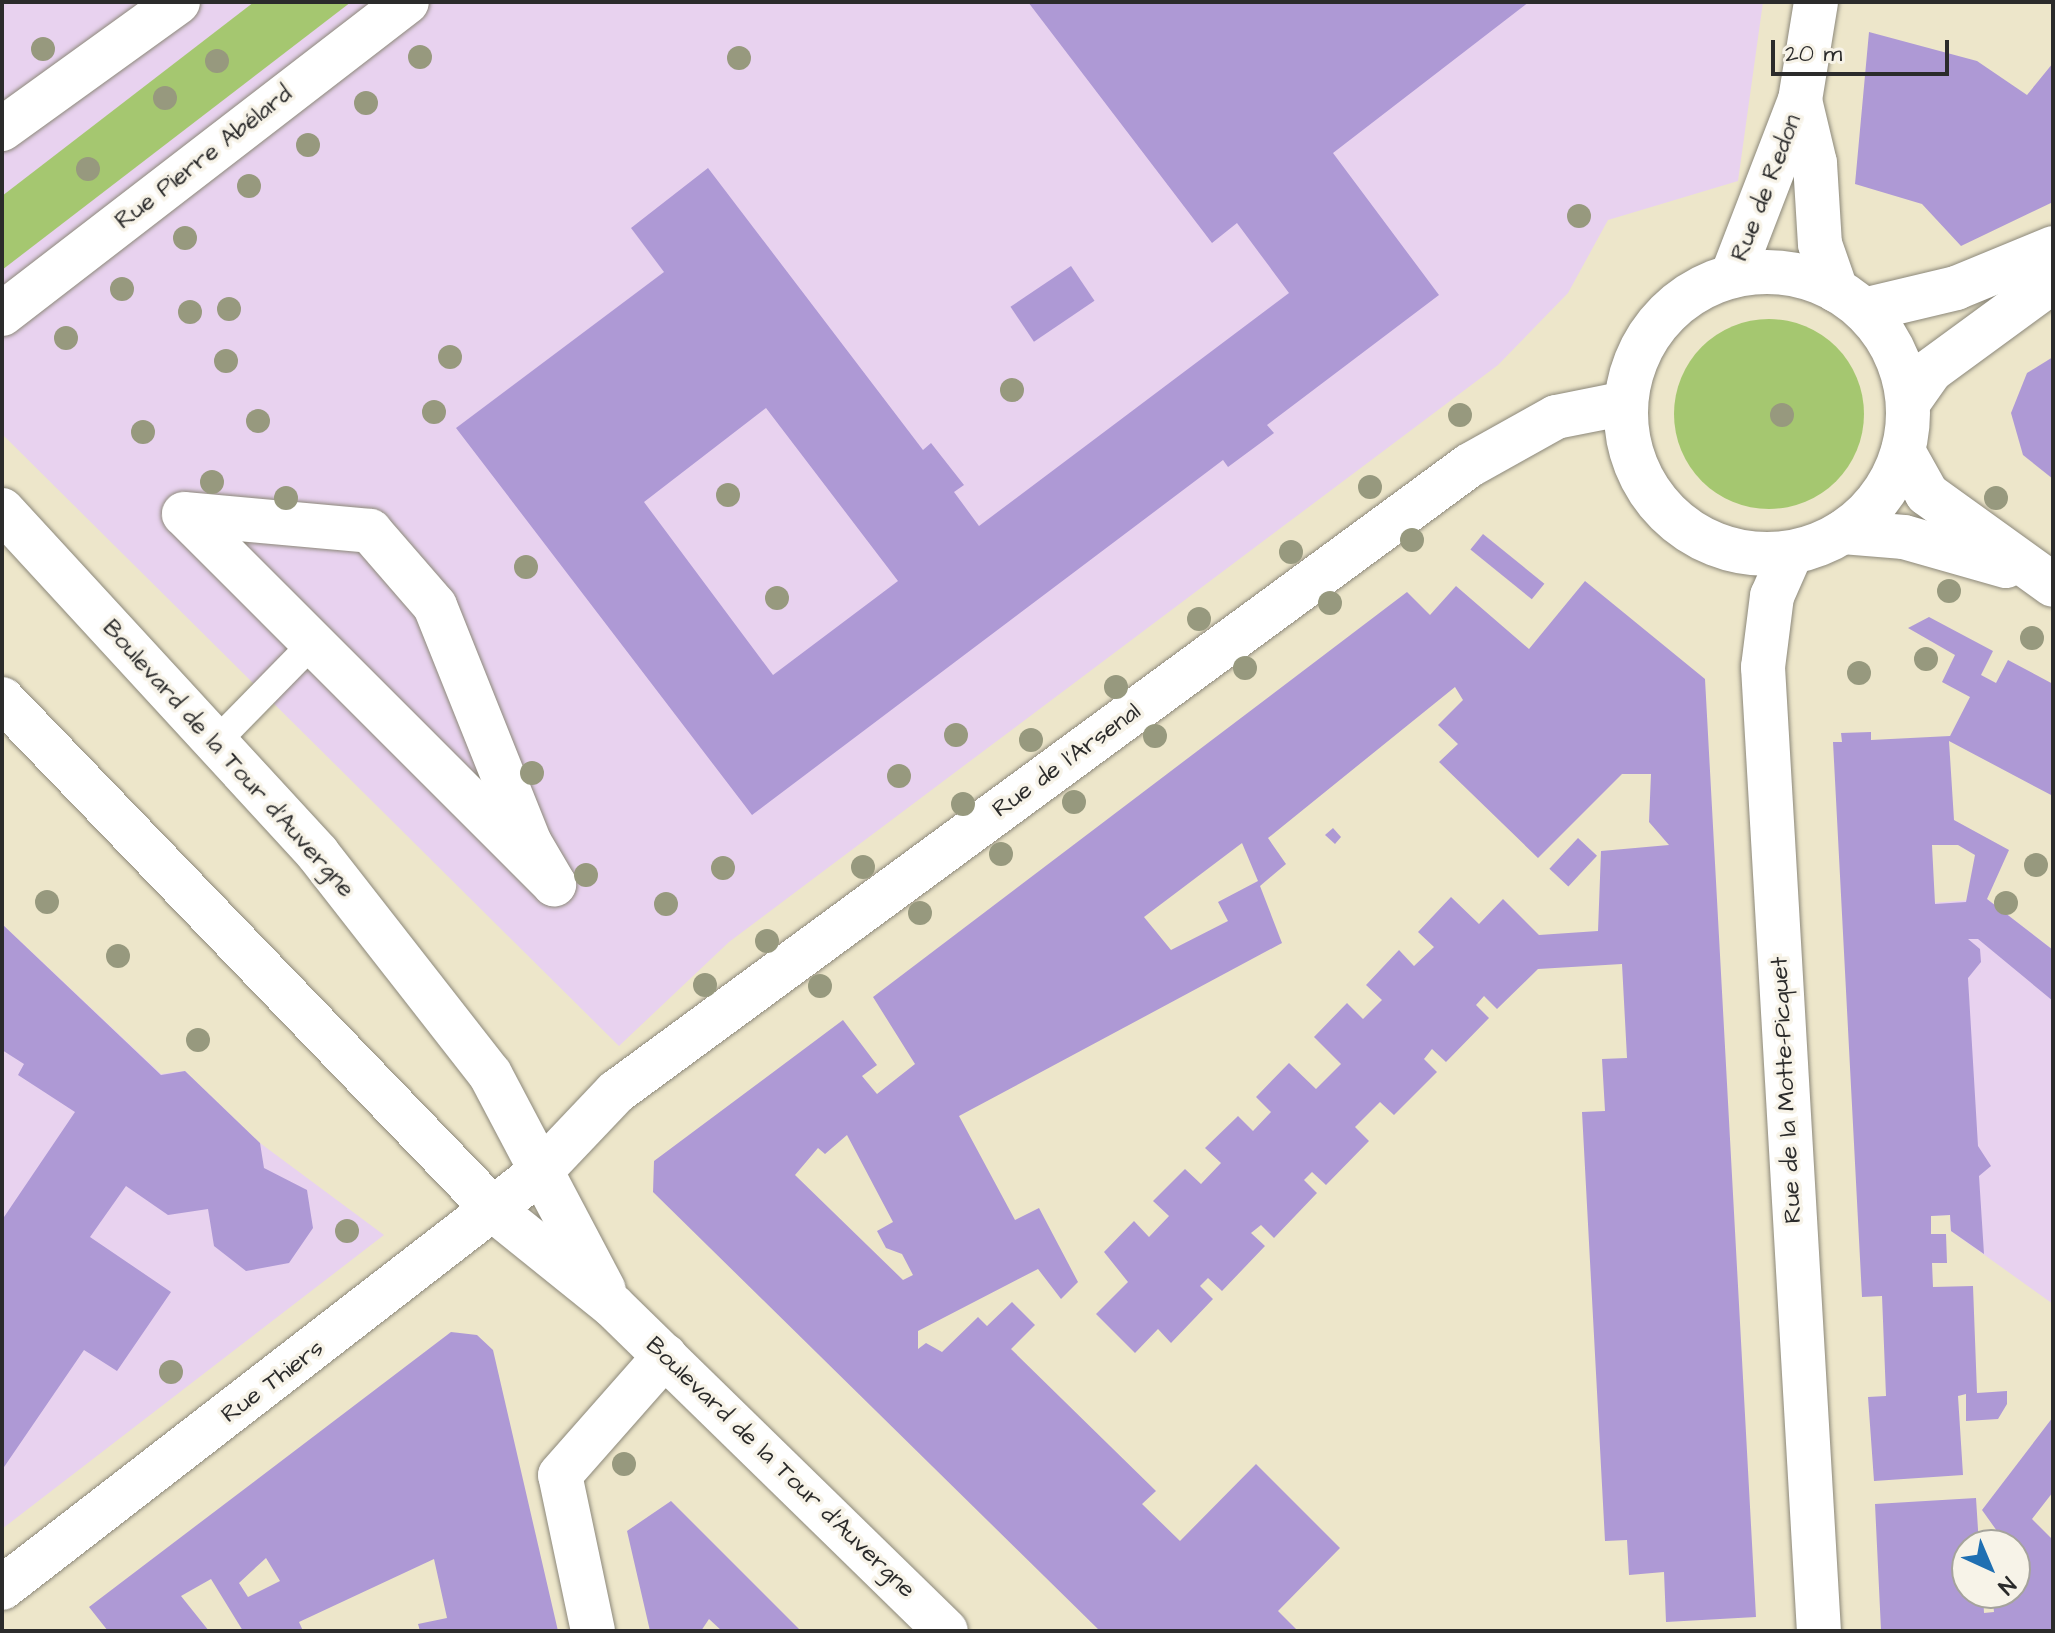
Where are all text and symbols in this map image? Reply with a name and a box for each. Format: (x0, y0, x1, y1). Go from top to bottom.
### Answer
scale bar (1775, 24, 1953, 74)
text: 20 m (1785, 37, 1842, 71)
street label: Rue Pierre Abélard (110, 80, 298, 236)
street label: Rue de Redon (1726, 111, 1808, 265)
street label: Boulevard de la Tour d'Auvergne (96, 614, 360, 904)
street label: Rue de l'Arsenal (987, 698, 1147, 824)
street label: Rue de la Motte-Picquet (1766, 956, 1808, 1224)
street label: Boulevard de la Tour d'Auvergne (639, 1332, 921, 1604)
street label: Rue Thiers (216, 1334, 330, 1430)
north arrow (1951, 1529, 2031, 1609)
text: N (1991, 1569, 2022, 1601)

